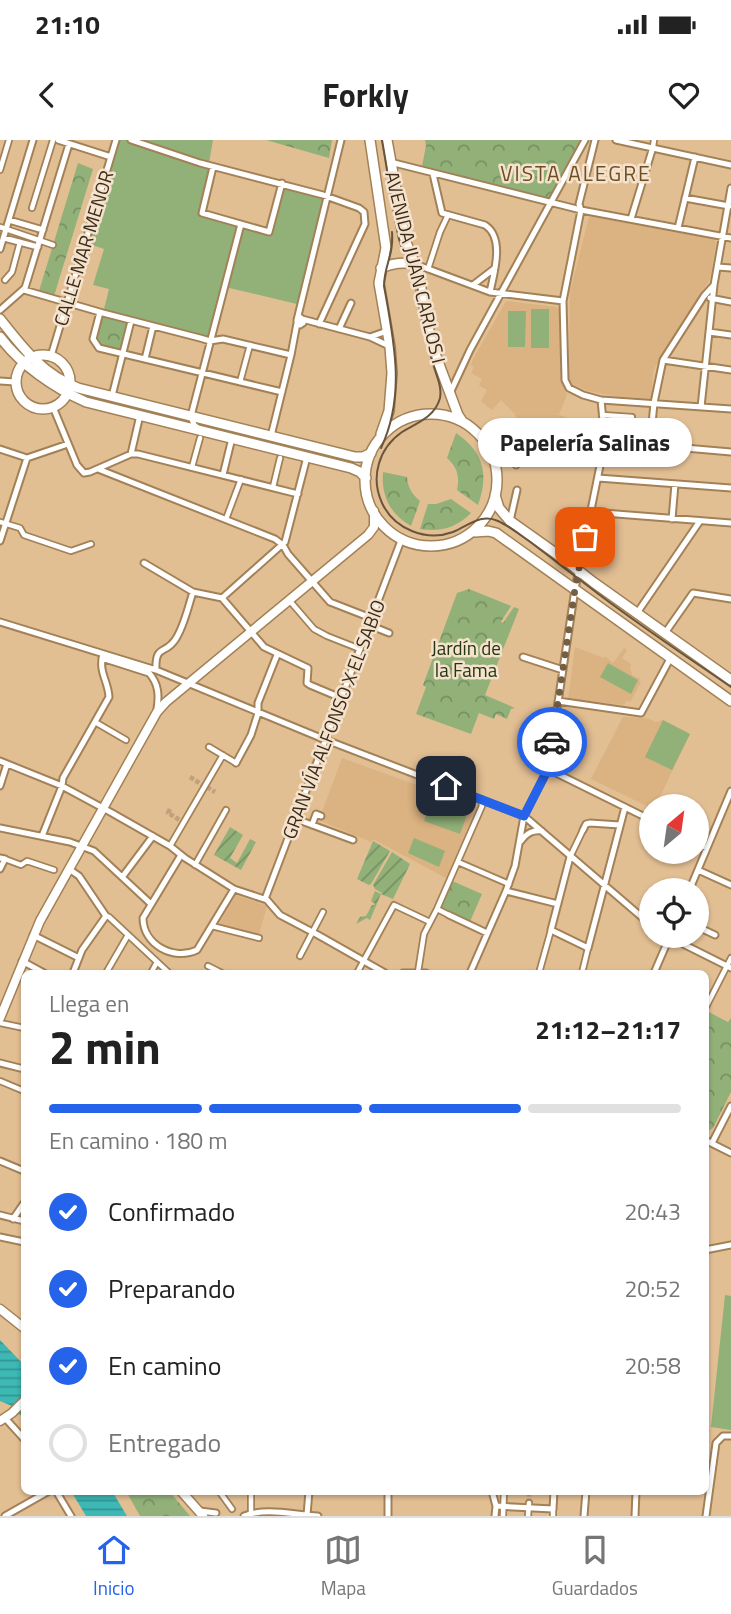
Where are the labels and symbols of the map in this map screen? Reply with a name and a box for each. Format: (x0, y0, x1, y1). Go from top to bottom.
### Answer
district label: VISTA ALEGRE (500, 157, 652, 189)
street label: CALLE MAR MENOR (46, 167, 120, 329)
street label: AVENIDA JUAN CARLOS I (378, 168, 454, 366)
callout: Papelería Salinas (478, 418, 692, 467)
pin (555, 507, 615, 567)
street label: GRAN VÍA ALFONSO X EL SABIO (274, 595, 392, 843)
park label: Jardín de la Fama (431, 633, 501, 684)
courier (517, 707, 587, 777)
pin (416, 756, 476, 816)
north arrow (639, 794, 709, 864)

